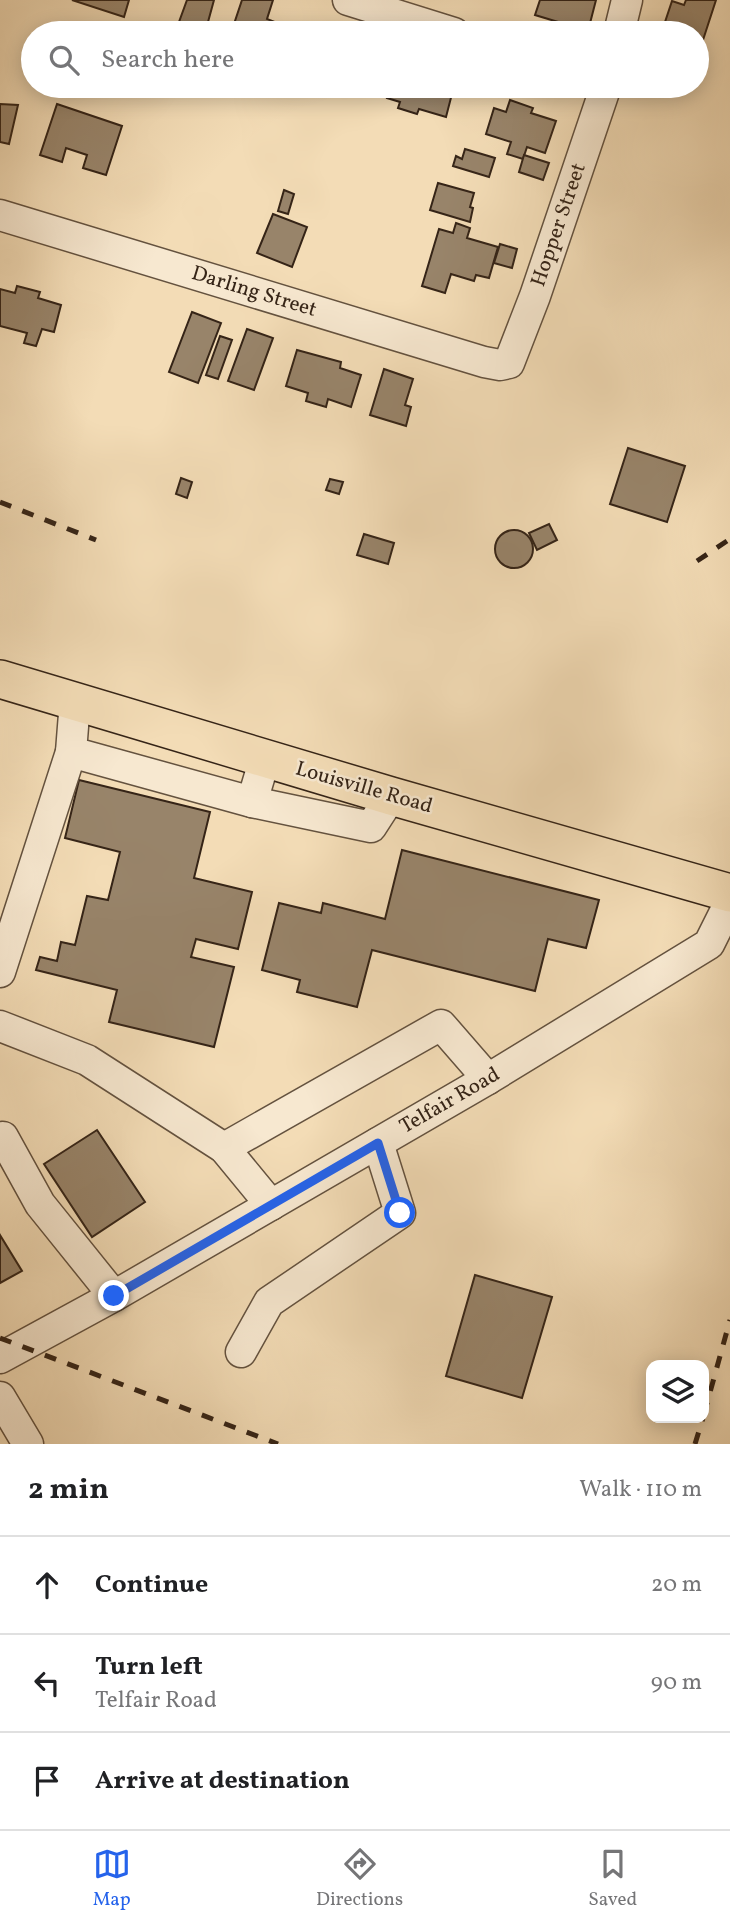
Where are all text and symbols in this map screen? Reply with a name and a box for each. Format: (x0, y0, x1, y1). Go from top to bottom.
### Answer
search box (21, 21, 709, 98)
icon: search (45, 41, 83, 79)
text: Search here (101, 42, 234, 78)
street label: Hopper Street (524, 159, 594, 291)
street label: Darling Street (188, 259, 320, 325)
street label: Louisville Road (292, 755, 436, 821)
street label: Telfair Road (394, 1061, 506, 1141)
route start (384, 1197, 415, 1228)
route end (98, 1280, 129, 1311)
map controls (646, 1360, 709, 1423)
button: layers (646, 1360, 709, 1423)
text: 2 min (28, 1469, 109, 1511)
text: Walk · 110 m (579, 1474, 702, 1506)
icon: ahead (28, 1566, 66, 1604)
text: Continue (95, 1567, 208, 1603)
text: 20 m (651, 1569, 702, 1601)
text: Turn left (95, 1649, 203, 1685)
icon: left (28, 1664, 66, 1702)
text: 90 m (651, 1667, 702, 1699)
text: Telfair Road (95, 1685, 217, 1717)
icon: arrive (28, 1762, 66, 1800)
text: Arrive at destination (95, 1763, 350, 1799)
tab: Map (93, 1845, 131, 1913)
tab: Directions (316, 1845, 403, 1913)
tab: Saved (588, 1845, 637, 1913)

